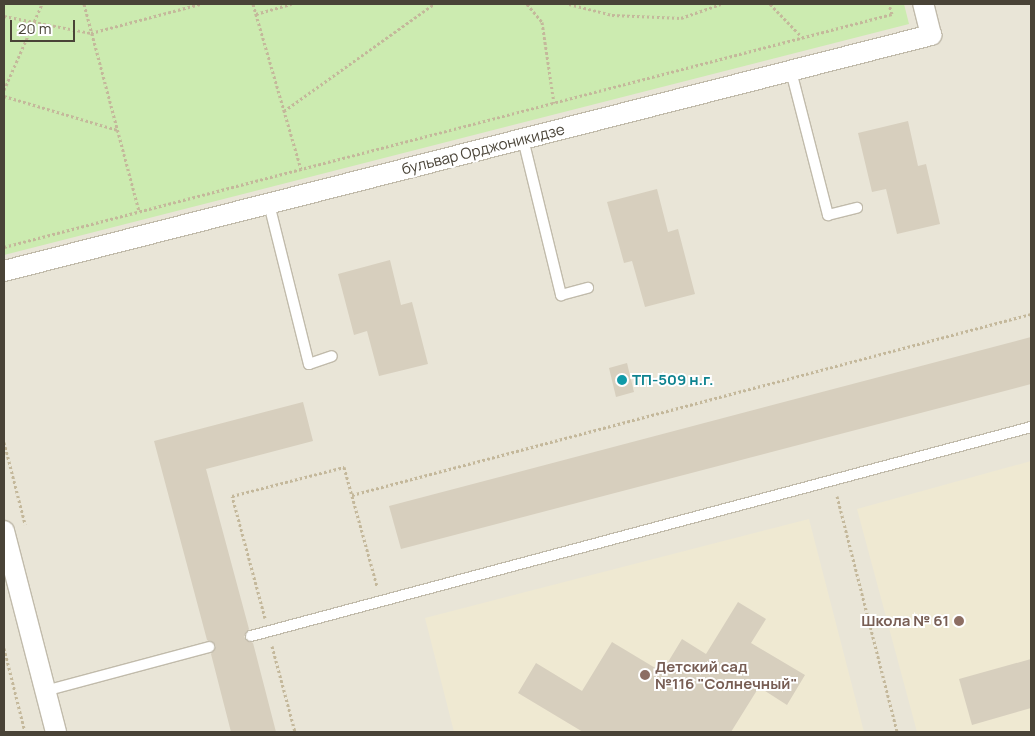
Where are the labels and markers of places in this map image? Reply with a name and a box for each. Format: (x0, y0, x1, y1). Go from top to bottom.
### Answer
place label: ТП-509 н.г. (632, 371, 714, 389)
marker: ТП-509 н.г. (616, 374, 628, 386)
place label: Школа № 61 (861, 612, 949, 630)
marker: Школа № 61 (953, 615, 965, 627)
place label: Детский сад №116 "Солнечный" (655, 657, 797, 692)
marker: Детский сад №116 "Солнечный" (639, 669, 651, 681)

